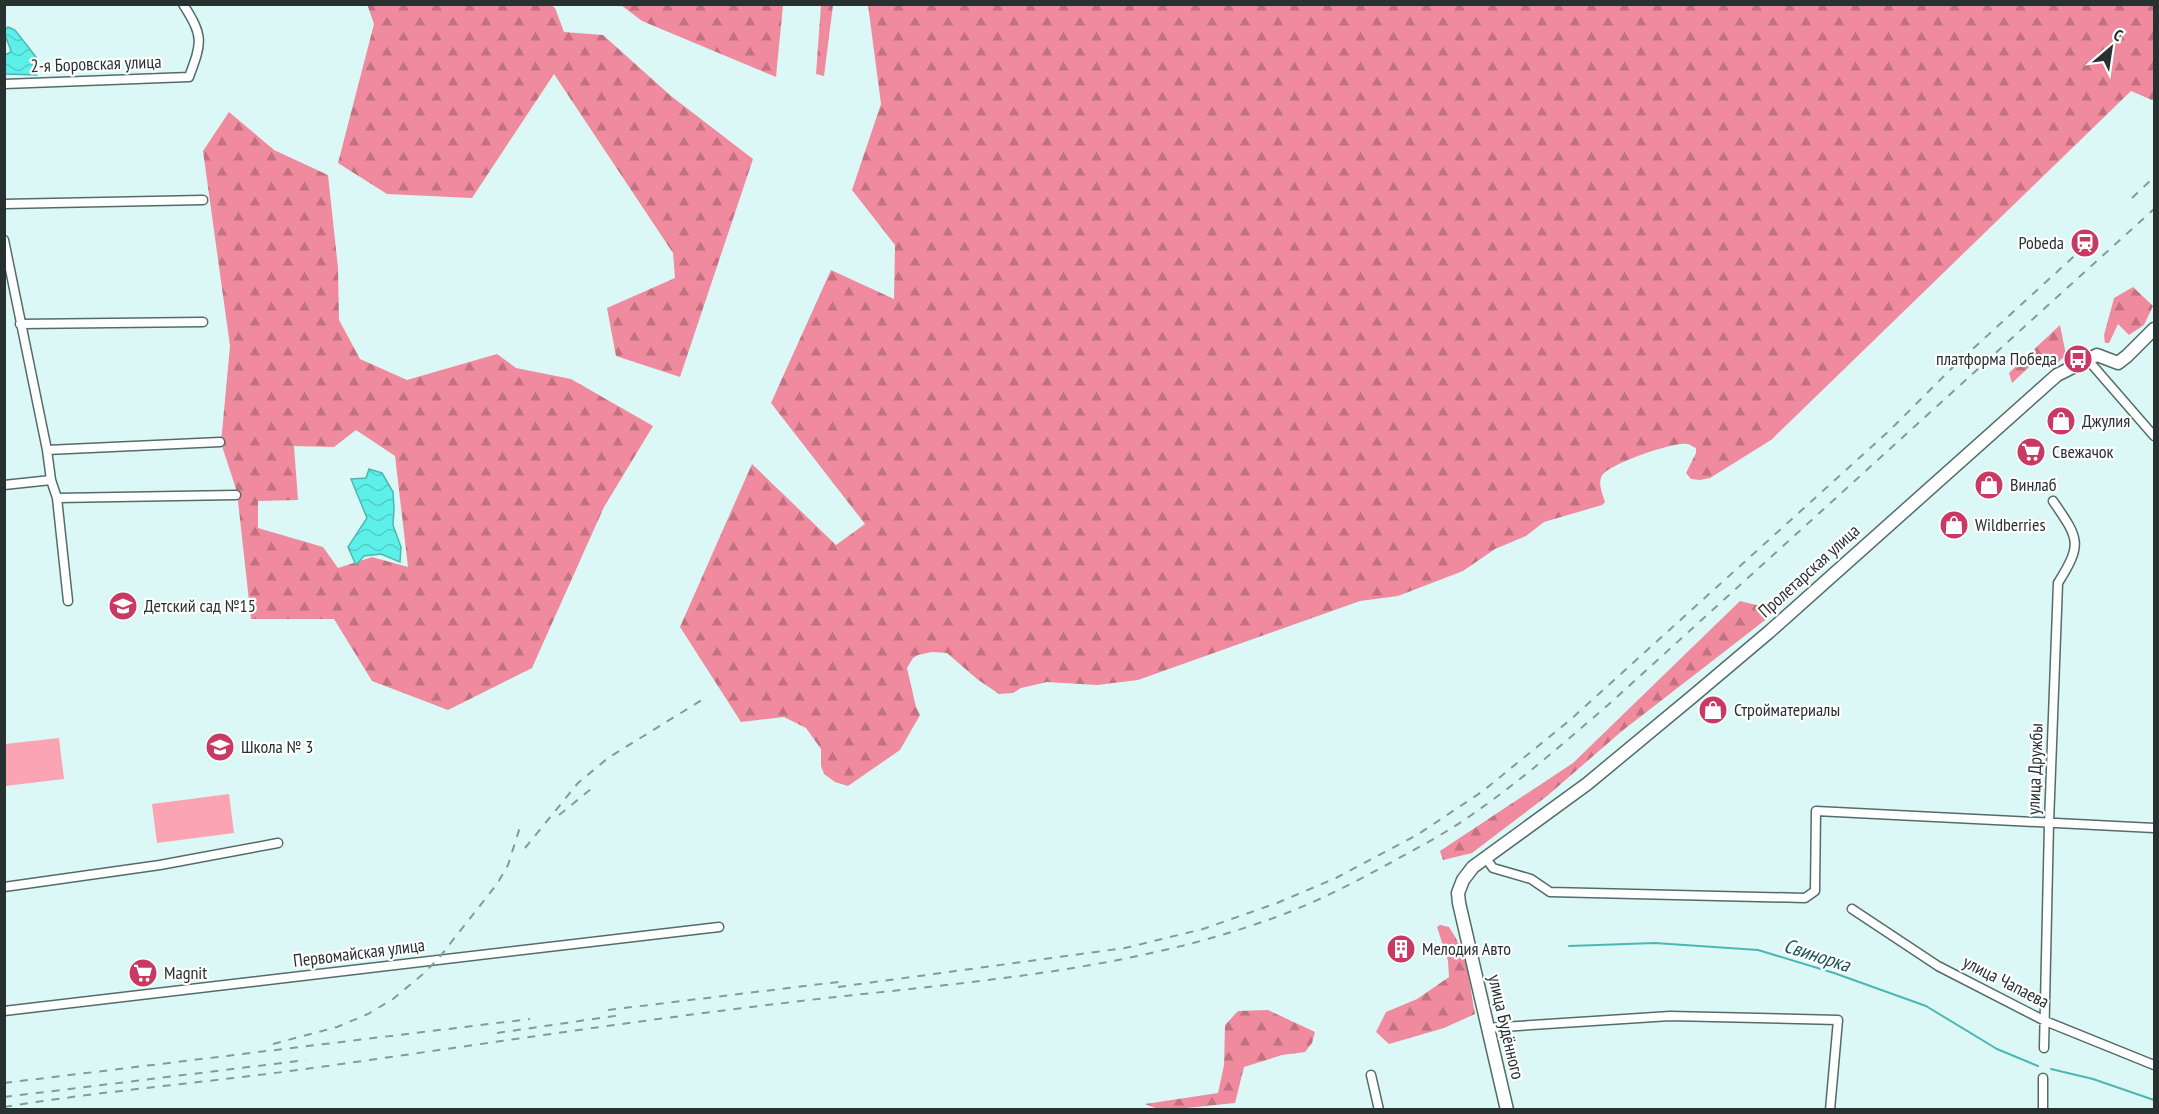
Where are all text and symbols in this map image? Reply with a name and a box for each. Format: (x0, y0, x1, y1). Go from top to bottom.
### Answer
north arrow (2081, 18, 2141, 78)
text: С (2110, 24, 2127, 46)
street label: 2-я Боровская улица (30, 50, 162, 77)
station icon: Pobeda (2069, 227, 2101, 259)
place label: Pobeda (2018, 231, 2064, 254)
bus stop icon: платформа Победа (2062, 343, 2094, 375)
place label: платформа Победа (1936, 347, 2057, 370)
shop icon: Джулия (2045, 405, 2077, 437)
place label: Джулия (2082, 409, 2130, 432)
supermarket icon: Свежачок (2015, 436, 2047, 468)
place label: Свежачок (2052, 440, 2114, 463)
shop icon: Винлаб (1973, 469, 2005, 501)
place label: Винлаб (2010, 473, 2057, 496)
shop icon: Wildberries (1938, 509, 1970, 541)
place label: Wildberries (1975, 513, 2046, 536)
street label: Пролетарская улица (1753, 519, 1864, 622)
school or university icon: Детский сад №15 (107, 590, 139, 622)
place label: Детский сад №15 (144, 594, 256, 617)
shop icon: Стройматериалы (1697, 694, 1729, 726)
place label: Стройматериалы (1734, 698, 1840, 721)
street label: улица Дружбы (2021, 723, 2048, 815)
school or university icon: Школа № 3 (204, 731, 236, 763)
place label: Школа № 3 (241, 735, 313, 758)
water label: Свинорка (1781, 932, 1854, 978)
street label: Первомайская улица (292, 933, 426, 972)
building icon: Мелодия Авто (1385, 933, 1417, 965)
place label: Мелодия Авто (1422, 937, 1511, 960)
street label: улица Чапаева (1959, 950, 2053, 1013)
supermarket icon: Magnit (127, 957, 159, 989)
place label: Magnit (164, 961, 207, 984)
street label: улица Будённого (1483, 972, 1530, 1082)

